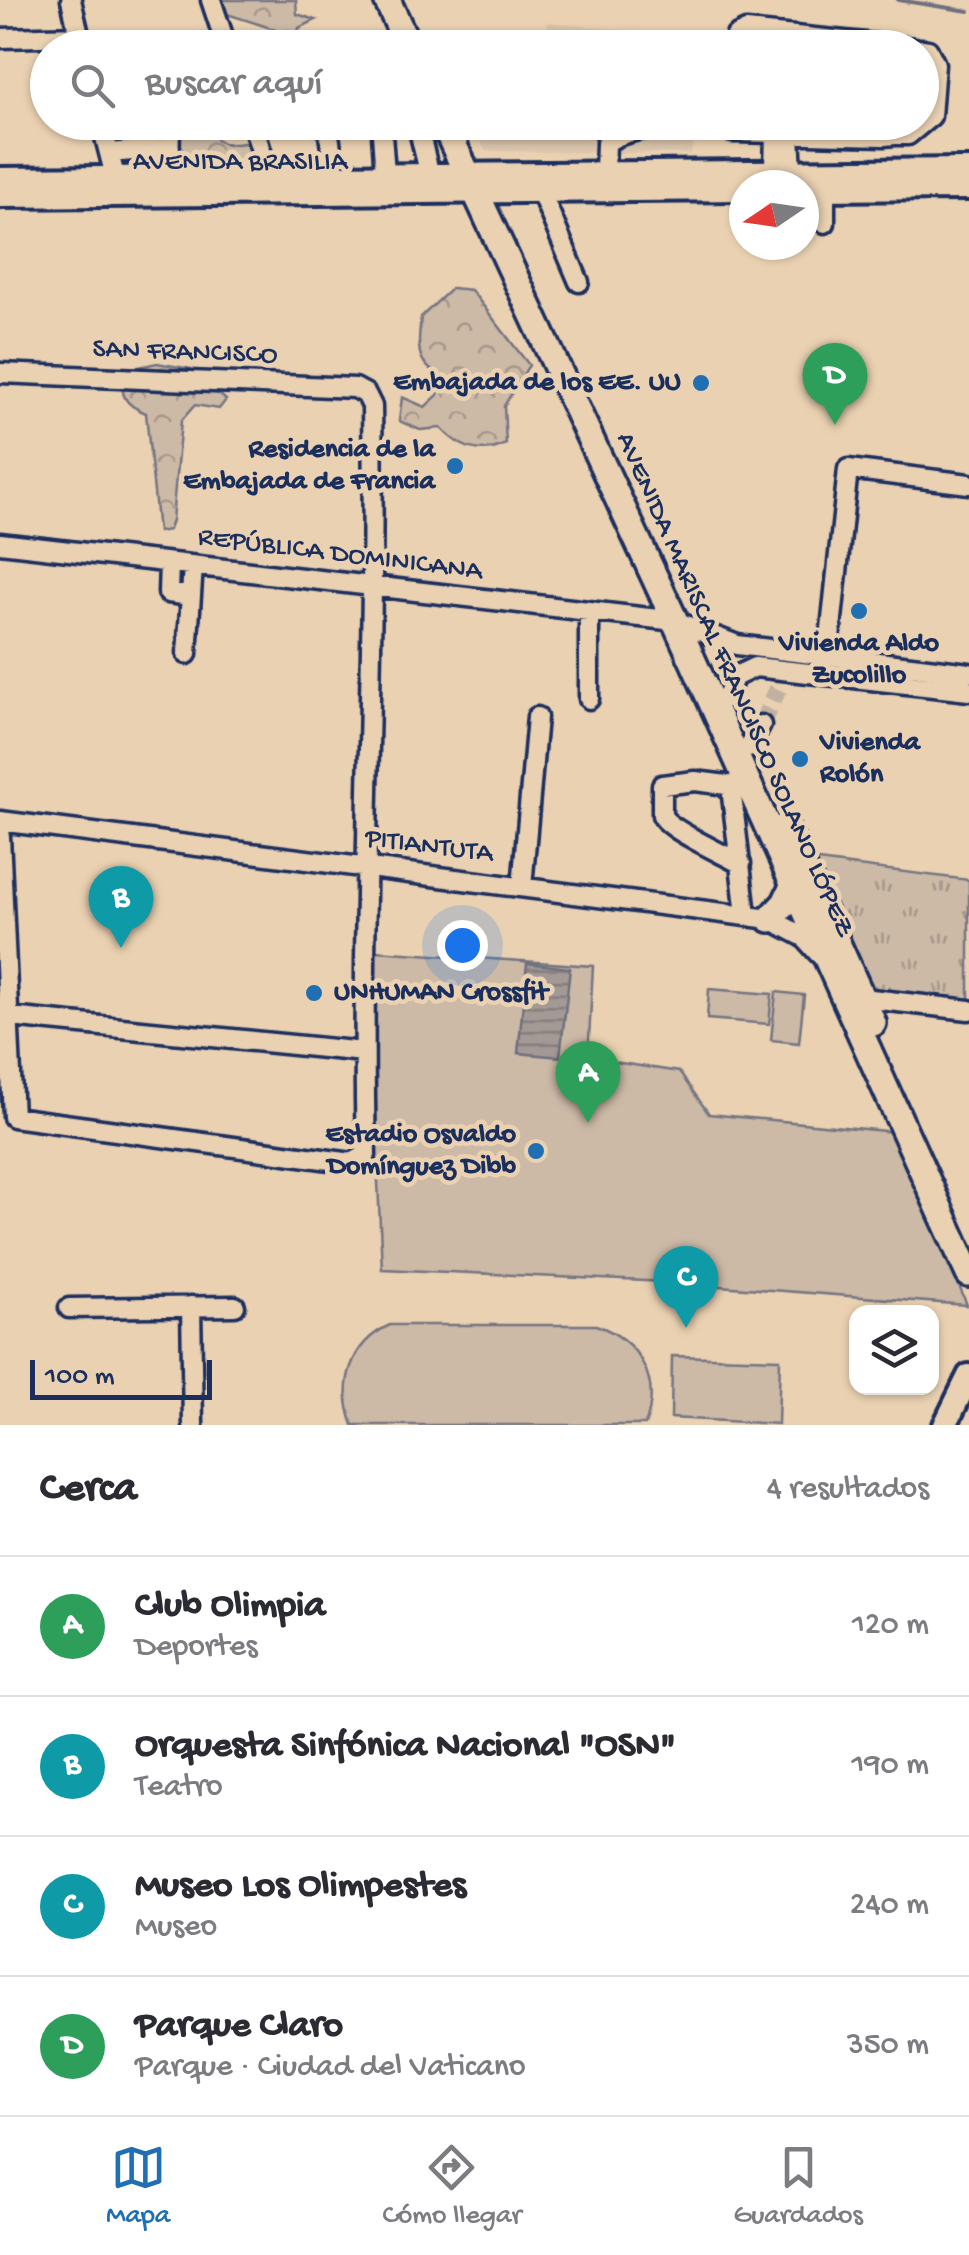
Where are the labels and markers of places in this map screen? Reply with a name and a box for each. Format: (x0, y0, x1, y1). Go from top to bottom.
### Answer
pin: D (802, 342, 868, 425)
place label: Embajada de los EE. UU (393, 367, 681, 400)
marker: Embajada de los EE. UU (690, 372, 712, 394)
place label: Residencia de la Embajada de Francia (183, 434, 436, 499)
marker: Residencia de la Embajada de Francia (444, 455, 466, 477)
marker: Vivienda Aldo Zucolillo (848, 600, 870, 622)
place label: Vivienda Aldo Zucolillo (777, 628, 939, 693)
place label: Vivienda Rolón (818, 727, 921, 792)
marker: Vivienda Rolón (789, 748, 811, 770)
pin: B (88, 866, 154, 948)
place label: UNHUMAN Crossfit (334, 977, 550, 1010)
marker: UNHUMAN Crossfit (303, 982, 325, 1004)
pin: A (556, 1040, 620, 1123)
place label: Estadio Osvaldo Domínguez Dibb (325, 1119, 516, 1184)
marker: Estadio Osvaldo Domínguez Dibb (525, 1140, 547, 1162)
pin: C (654, 1246, 718, 1328)

